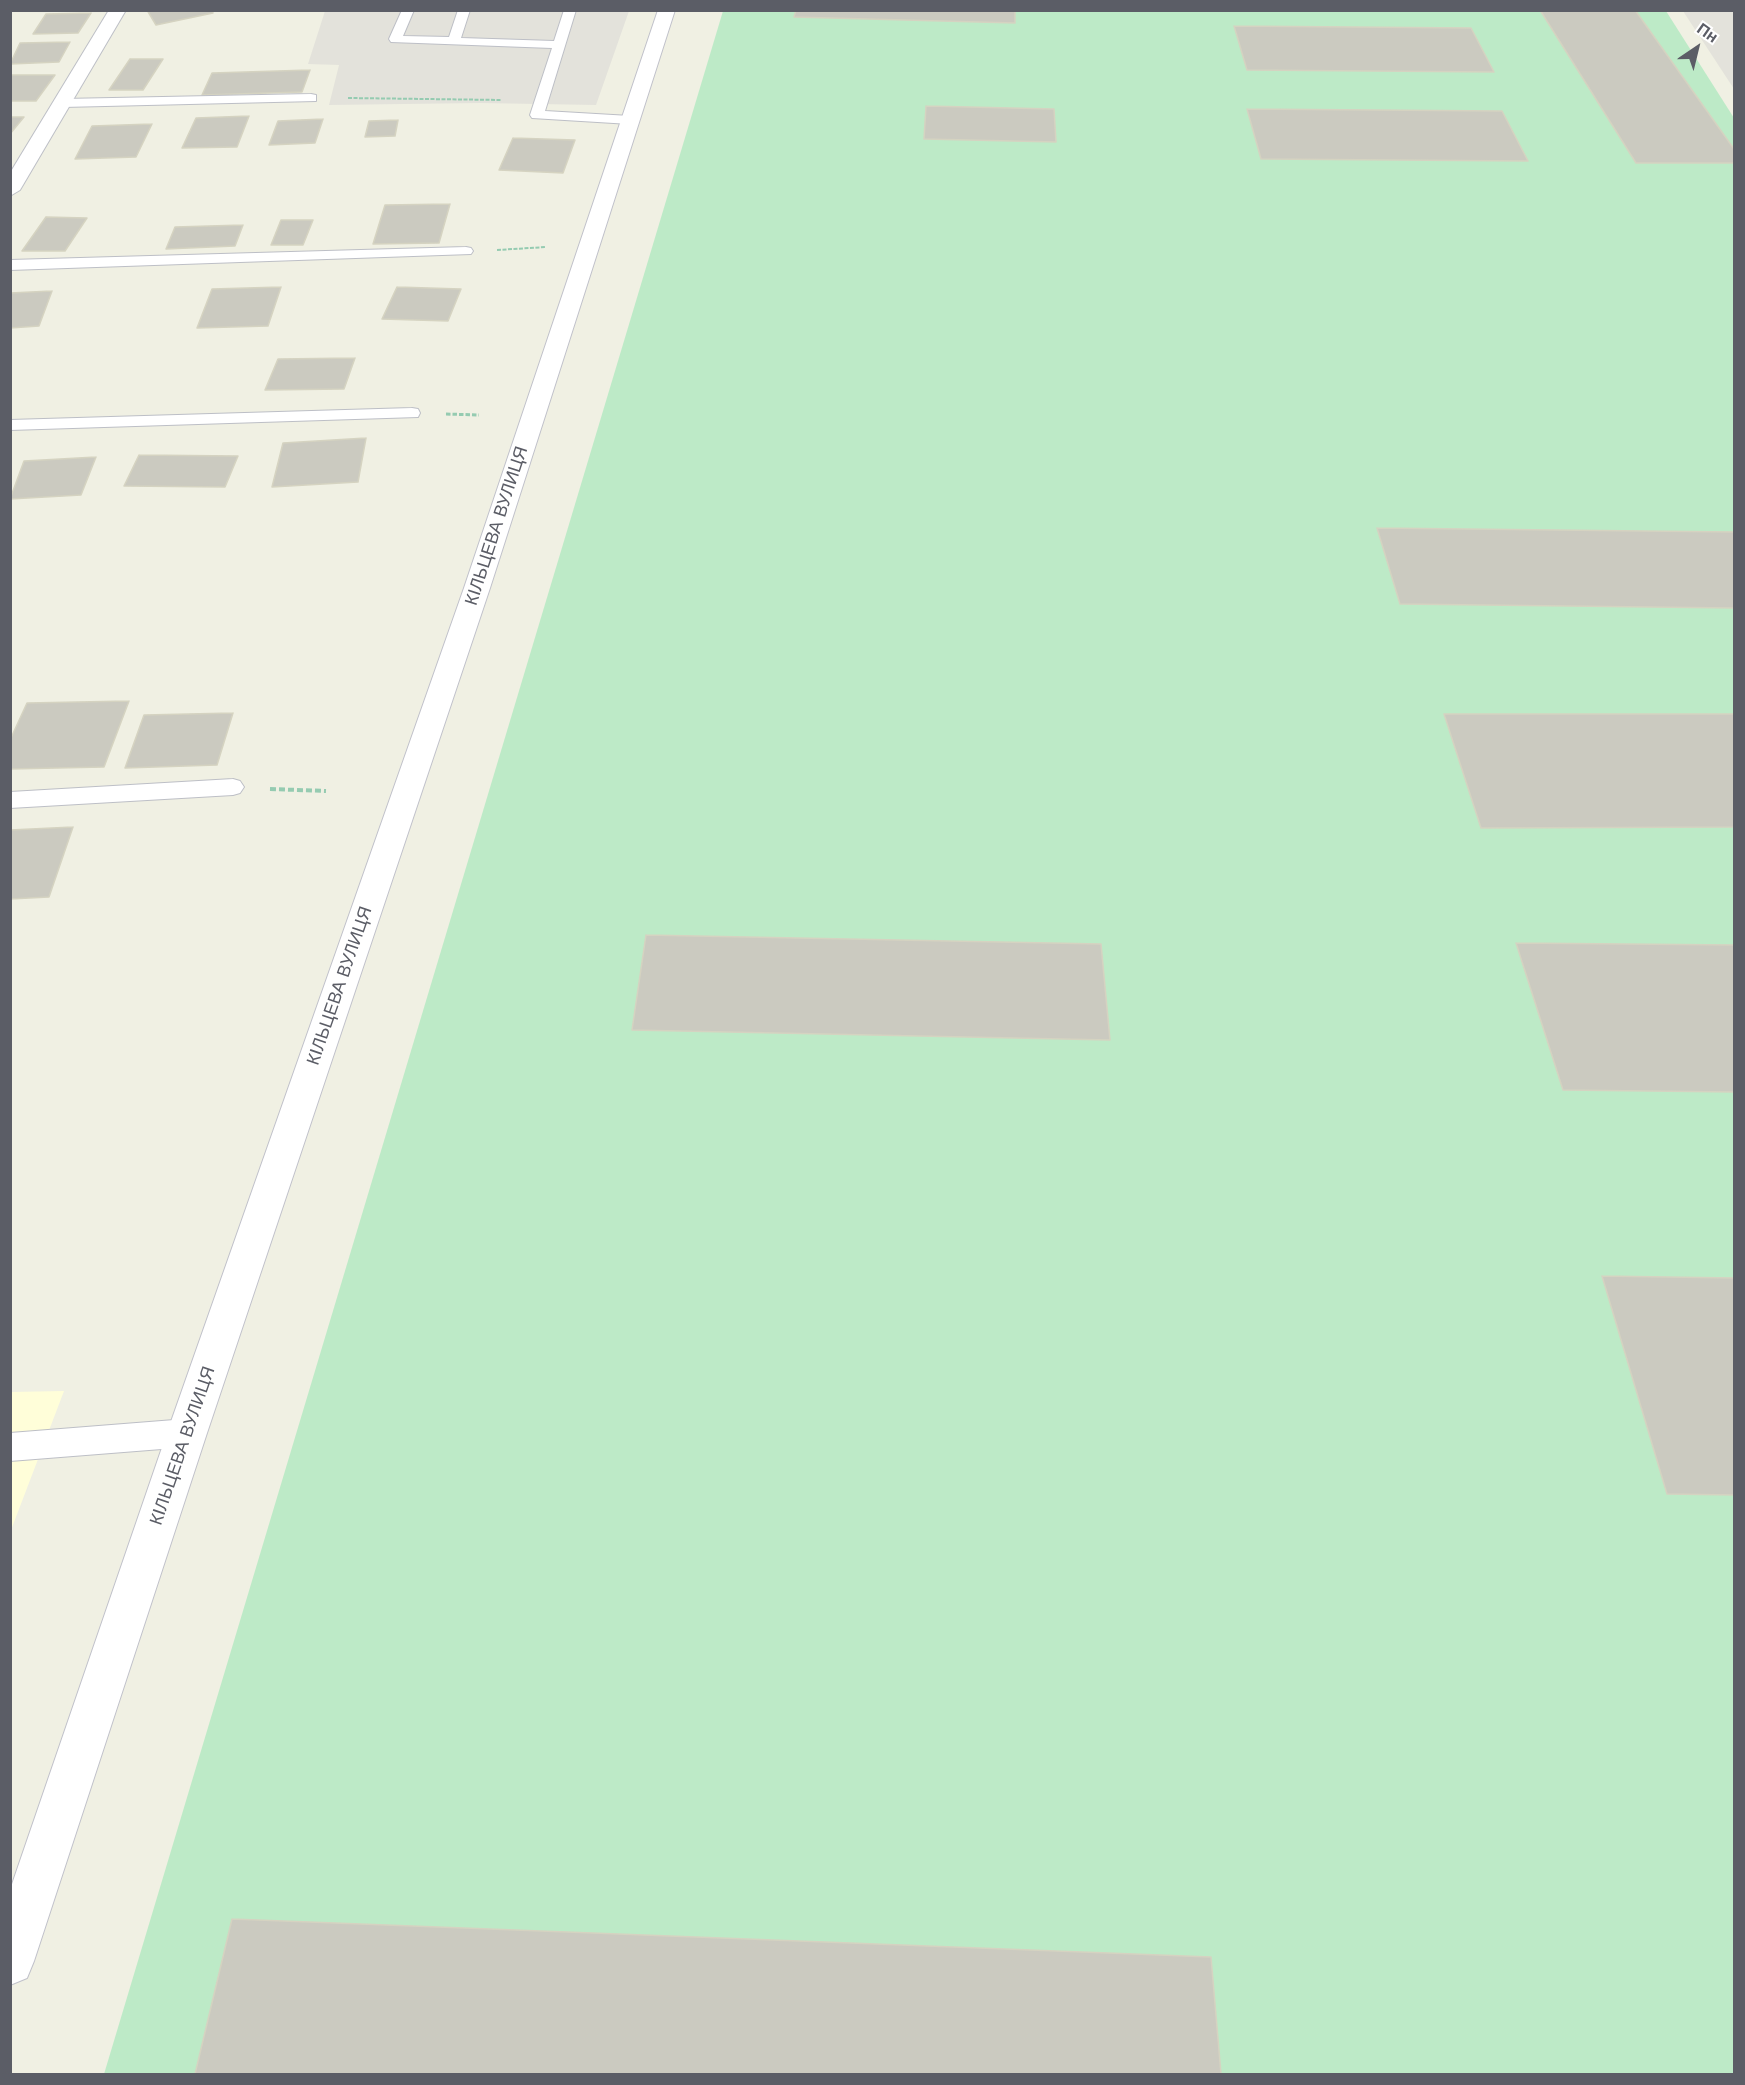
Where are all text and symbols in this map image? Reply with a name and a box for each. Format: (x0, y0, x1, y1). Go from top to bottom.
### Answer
north arrow (1667, 18, 1727, 78)
text: Пн (1694, 20, 1721, 46)
street label: КІЛЬЦЕВА ВУЛИЦЯ (461, 444, 533, 608)
street label: КІЛЬЦЕВА ВУЛИЦЯ (303, 904, 377, 1068)
street label: КІЛЬЦЕВА ВУЛИЦЯ (146, 1364, 220, 1528)

